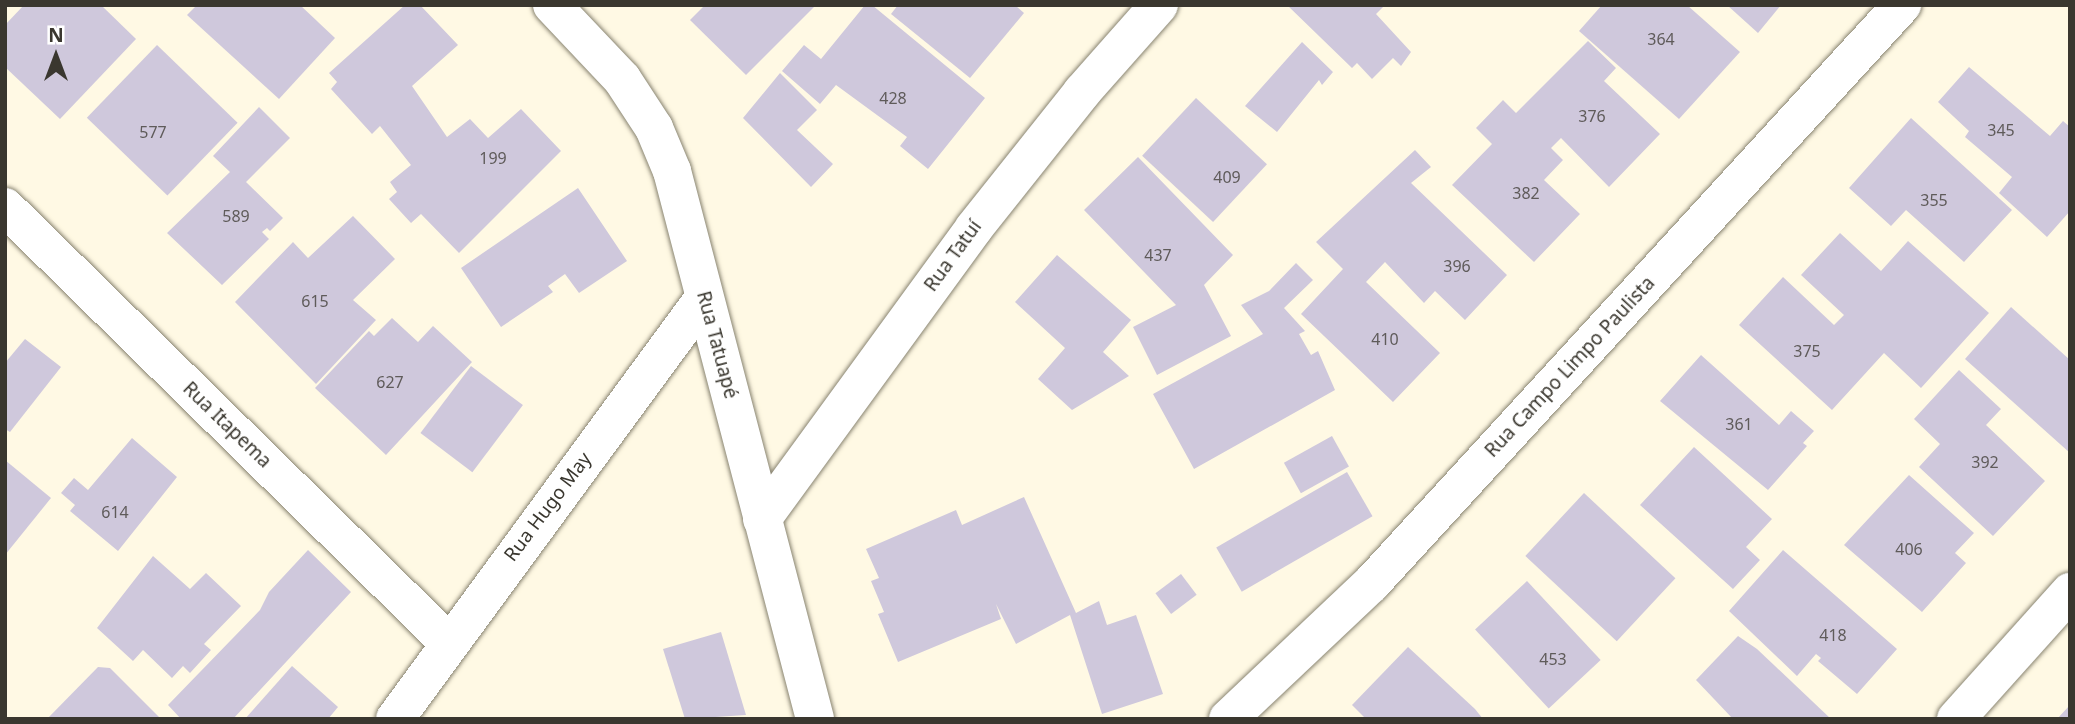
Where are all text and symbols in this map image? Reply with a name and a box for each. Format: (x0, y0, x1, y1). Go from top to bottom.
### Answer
north arrow (21, 21, 91, 91)
text: N (48, 22, 64, 48)
house number: 364 (1647, 29, 1675, 49)
house number: 428 (879, 88, 907, 108)
house number: 376 (1578, 106, 1606, 126)
house number: 345 (1987, 120, 2015, 140)
house number: 577 (139, 122, 167, 142)
house number: 199 (479, 148, 507, 168)
house number: 409 (1213, 167, 1241, 187)
house number: 382 (1512, 183, 1540, 203)
house number: 355 (1920, 190, 1948, 210)
house number: 589 (222, 206, 250, 226)
street label: Rua Tatuí (920, 216, 986, 296)
house number: 437 (1144, 245, 1172, 265)
house number: 396 (1443, 256, 1471, 276)
street label: Rua Campo Limpo Paulista (1480, 272, 1660, 462)
street label: Rua Tatuapé (692, 289, 742, 401)
house number: 615 (301, 291, 329, 311)
house number: 410 (1371, 329, 1399, 349)
house number: 375 (1793, 341, 1821, 361)
house number: 627 (376, 372, 404, 392)
street label: Rua Itapema (178, 377, 276, 473)
house number: 361 (1725, 414, 1753, 434)
street label: Rua Hugo May (500, 448, 596, 566)
house number: 392 (1971, 452, 1999, 472)
house number: 614 (101, 502, 129, 522)
house number: 406 (1895, 539, 1923, 559)
house number: 418 (1819, 625, 1847, 645)
house number: 453 (1539, 649, 1567, 669)

